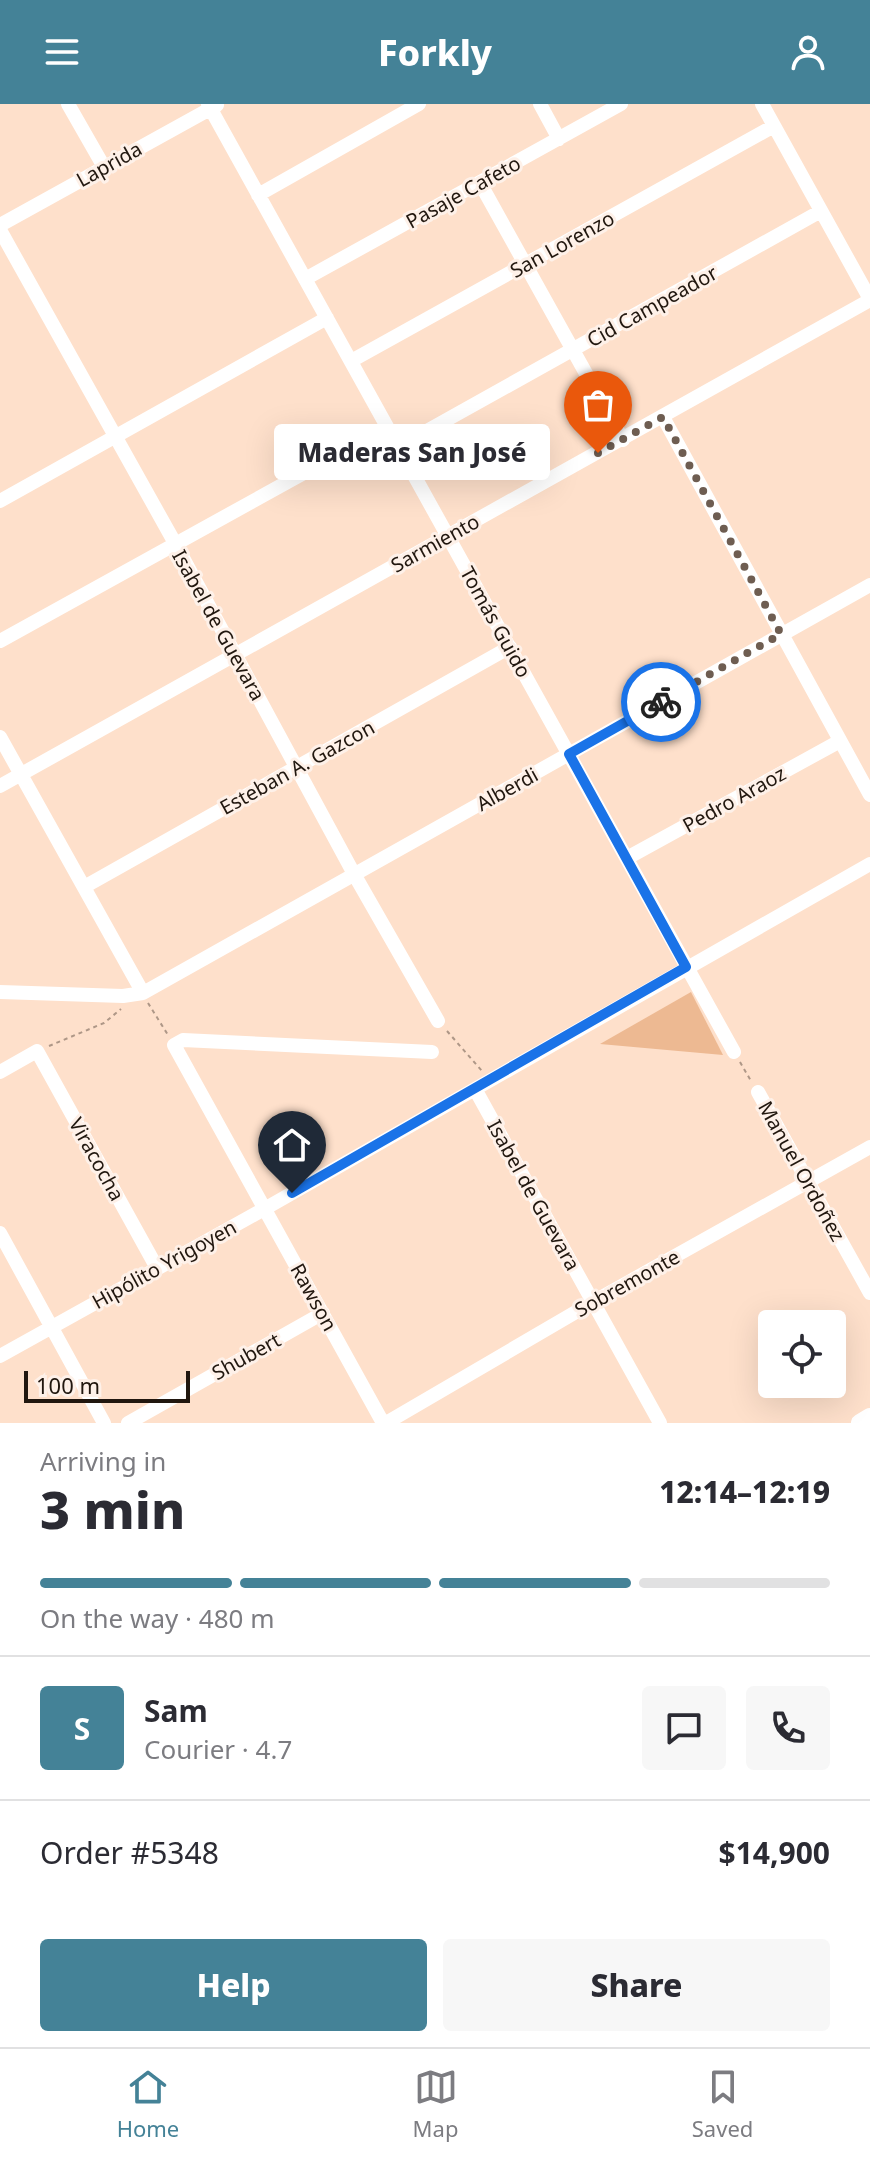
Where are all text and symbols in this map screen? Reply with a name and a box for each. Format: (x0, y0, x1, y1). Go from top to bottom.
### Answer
text: Forkly (378, 28, 492, 77)
icon: menu (40, 30, 84, 74)
icon: person (786, 30, 830, 74)
street label: Laprida (71, 135, 147, 193)
street label: Pasaje Cafeto (401, 149, 525, 235)
street label: San Lorenzo (505, 204, 619, 284)
street label: Cid Campeador (582, 259, 722, 353)
pin (564, 371, 632, 453)
icon: bag (576, 383, 620, 427)
callout: Maderas San José (274, 425, 550, 481)
text: Maderas San José (298, 434, 526, 470)
street label: Sarmiento (386, 508, 484, 578)
street label: Isabel de Guevara (166, 545, 272, 705)
street label: Tomás Guido (454, 562, 538, 682)
courier (621, 662, 701, 742)
icon: bike (639, 680, 683, 724)
street label: Esteban A. Gazcon (215, 713, 379, 821)
street label: Pedro Araoz (678, 760, 790, 838)
street label: Alberdi (471, 761, 543, 817)
street label: Manuel Ordoñez (752, 1096, 852, 1246)
pin (258, 1111, 326, 1193)
street label: Viracocha (63, 1113, 131, 1205)
street label: Isabel de Guevara (481, 1115, 587, 1275)
icon: home (270, 1123, 314, 1167)
street label: Hipólito Yrigoyen (87, 1213, 241, 1315)
street label: Sobremonte (570, 1243, 684, 1323)
street label: Rawson (284, 1258, 344, 1336)
map controls (758, 1310, 846, 1398)
button: locate (758, 1310, 846, 1398)
street label: Shubert (207, 1326, 285, 1386)
scale bar (24, 1367, 190, 1403)
text: 100 m (36, 1370, 100, 1400)
text: Arriving in (40, 1443, 166, 1479)
text: 12:14–12:19 (659, 1471, 830, 1512)
text: 3 min (40, 1473, 185, 1544)
text: On the way · 480 m (40, 1600, 274, 1636)
button: chat (642, 1686, 726, 1770)
button: phone (746, 1686, 830, 1770)
text: Sam (144, 1690, 208, 1731)
text: S (74, 1708, 90, 1749)
text: Courier · 4.7 (144, 1731, 292, 1767)
text: Order #5348 (40, 1832, 219, 1873)
text: $14,900 (718, 1832, 830, 1873)
button: Help (40, 1939, 427, 2031)
button: Share (443, 1939, 830, 2031)
tab: Home (117, 2065, 179, 2143)
tab: Map (413, 2065, 458, 2143)
tab: Saved (692, 2065, 753, 2143)

